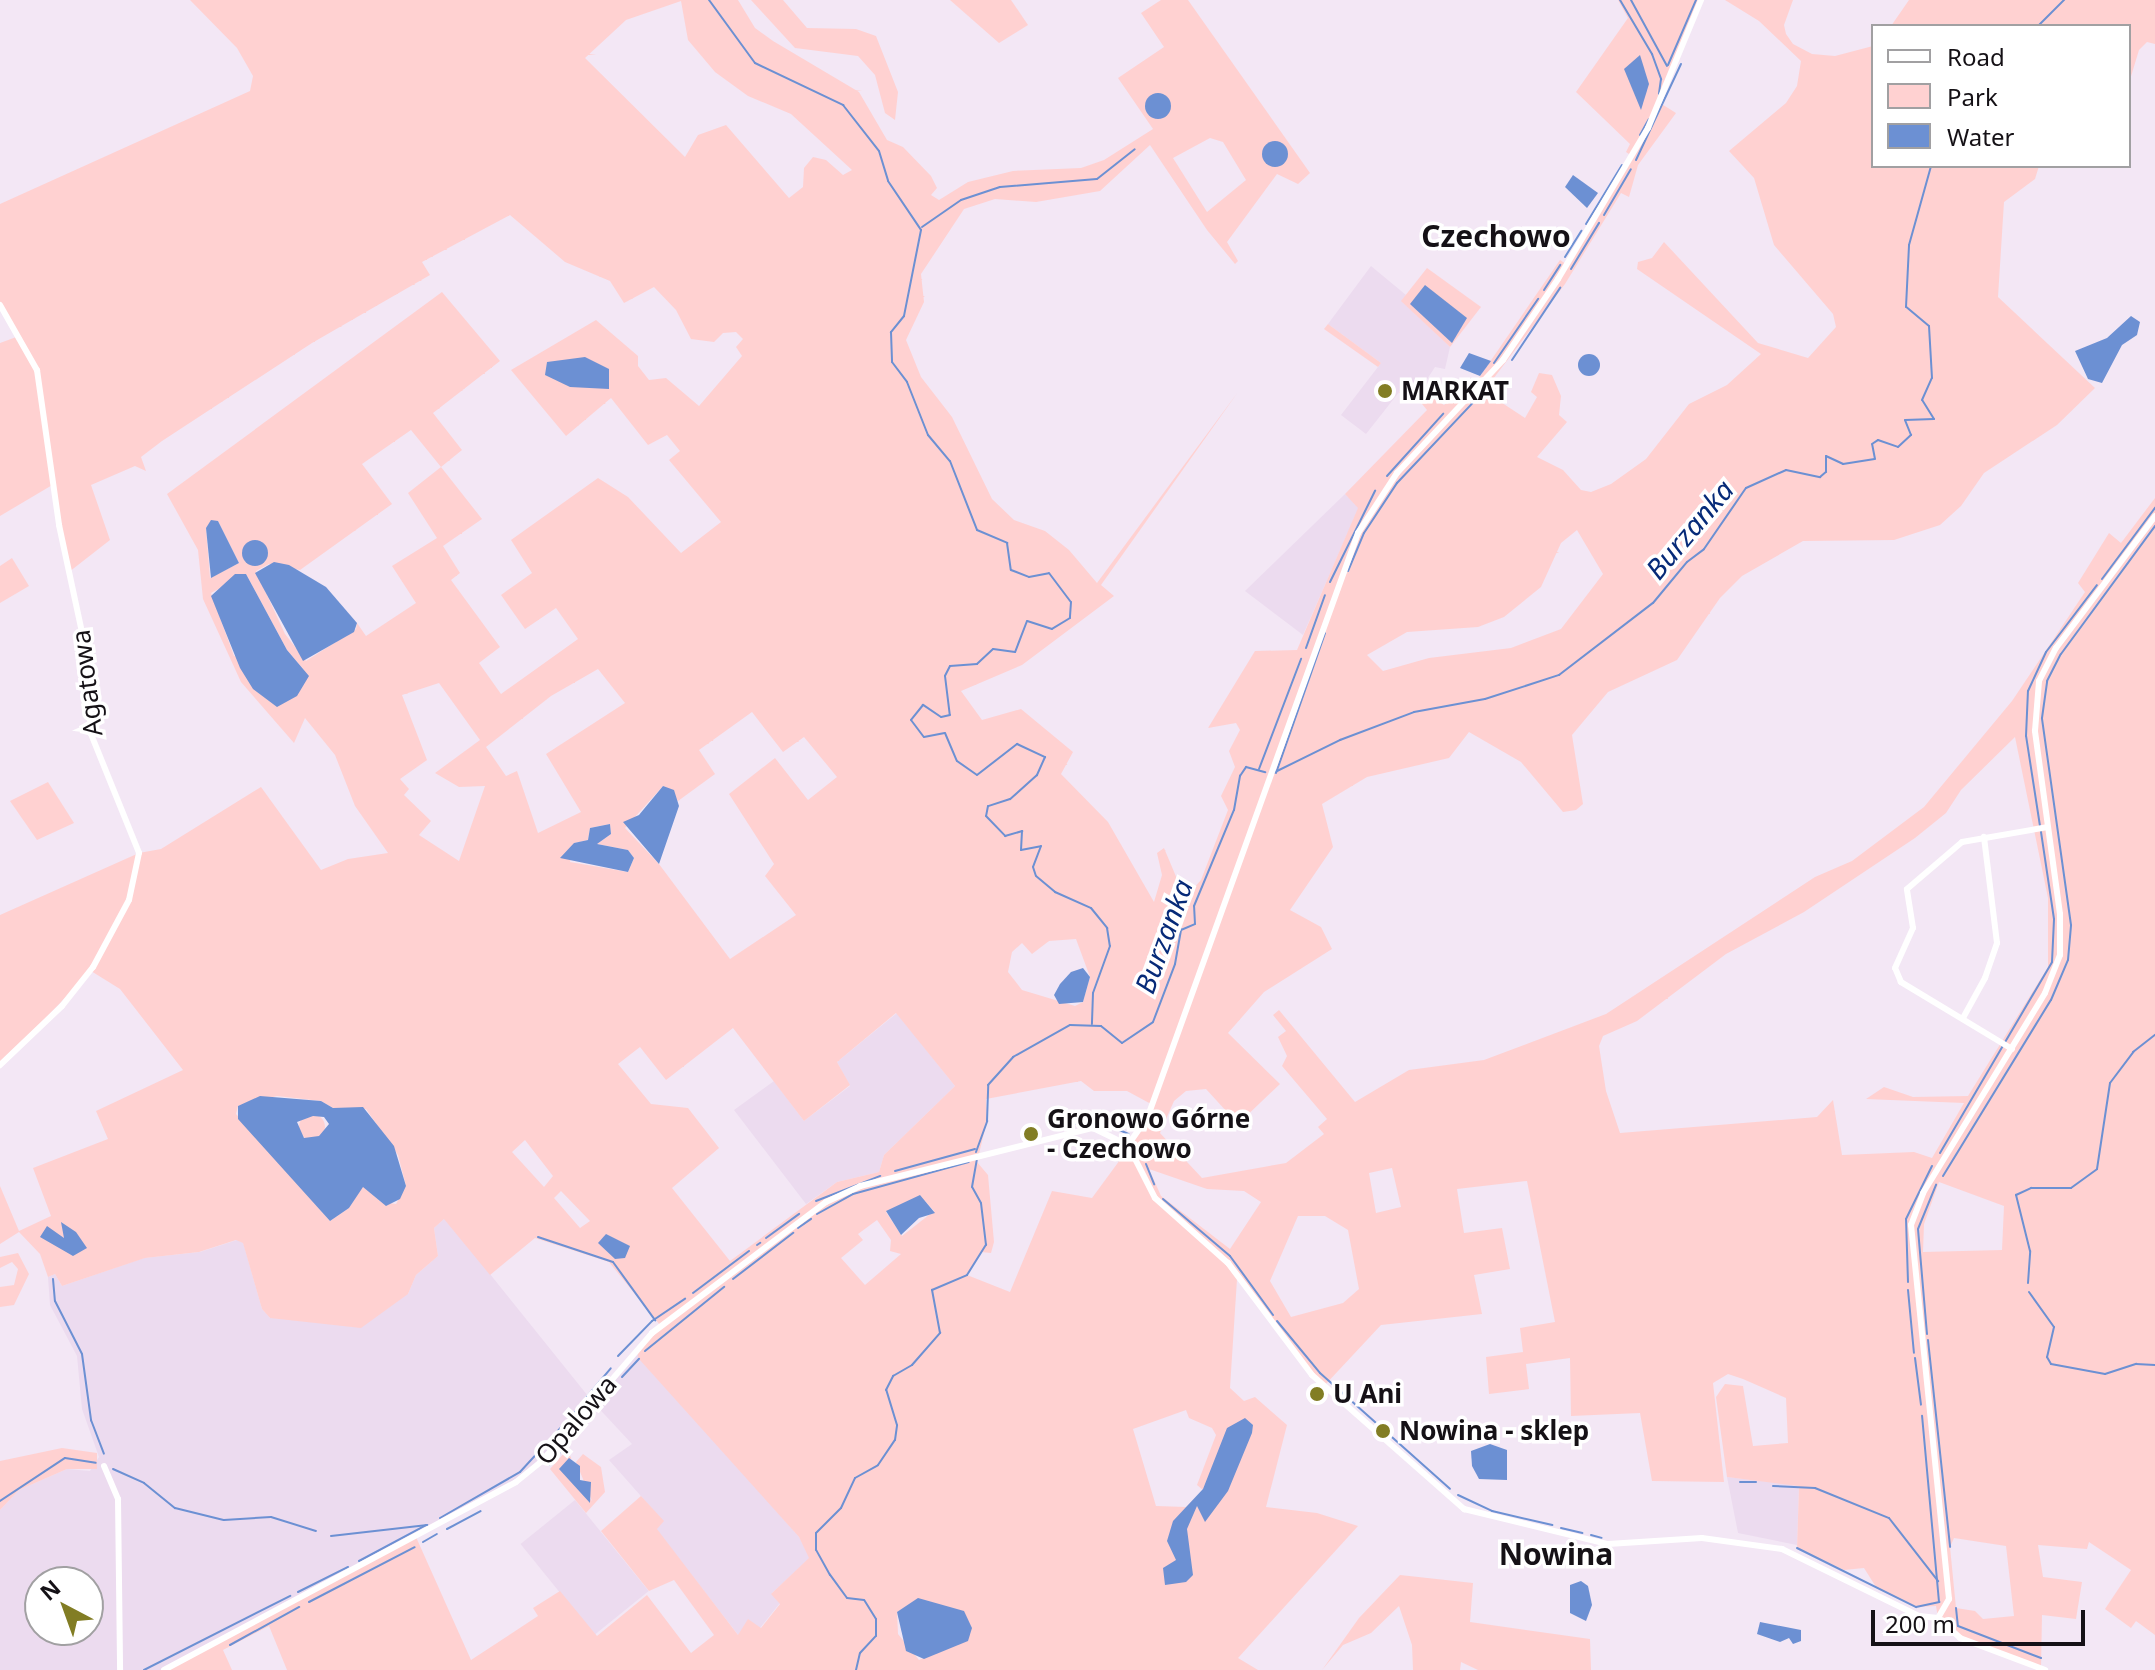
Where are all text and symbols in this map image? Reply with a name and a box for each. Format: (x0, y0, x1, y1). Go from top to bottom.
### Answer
legend (1871, 24, 2131, 168)
text: Road (1947, 40, 2005, 73)
text: Park (1947, 80, 1998, 113)
text: Water (1947, 120, 2014, 153)
district label: Czechowo (1421, 218, 1571, 254)
place label: MARKAT (1401, 375, 1509, 407)
marker: MARKAT (1376, 382, 1394, 400)
water label: Burzanka (1638, 473, 1740, 585)
street label: Agatowa (65, 628, 109, 738)
water label: Burzanka (1127, 875, 1199, 997)
place label: Gronowo Górne - Czechowo (1047, 1103, 1250, 1164)
marker: Gronowo Górne - Czechowo (1022, 1125, 1040, 1143)
street label: Opalowa (529, 1369, 623, 1471)
place label: U Ani (1333, 1378, 1402, 1410)
marker: U Ani (1308, 1385, 1326, 1403)
place label: Nowina - sklep (1399, 1415, 1589, 1447)
marker: Nowina - sklep (1374, 1422, 1392, 1440)
district label: Nowina (1499, 1536, 1613, 1572)
north arrow (24, 1566, 104, 1646)
text: N (33, 1572, 66, 1607)
scale bar (1875, 1594, 2089, 1644)
text: 200 m (1885, 1607, 1955, 1640)

